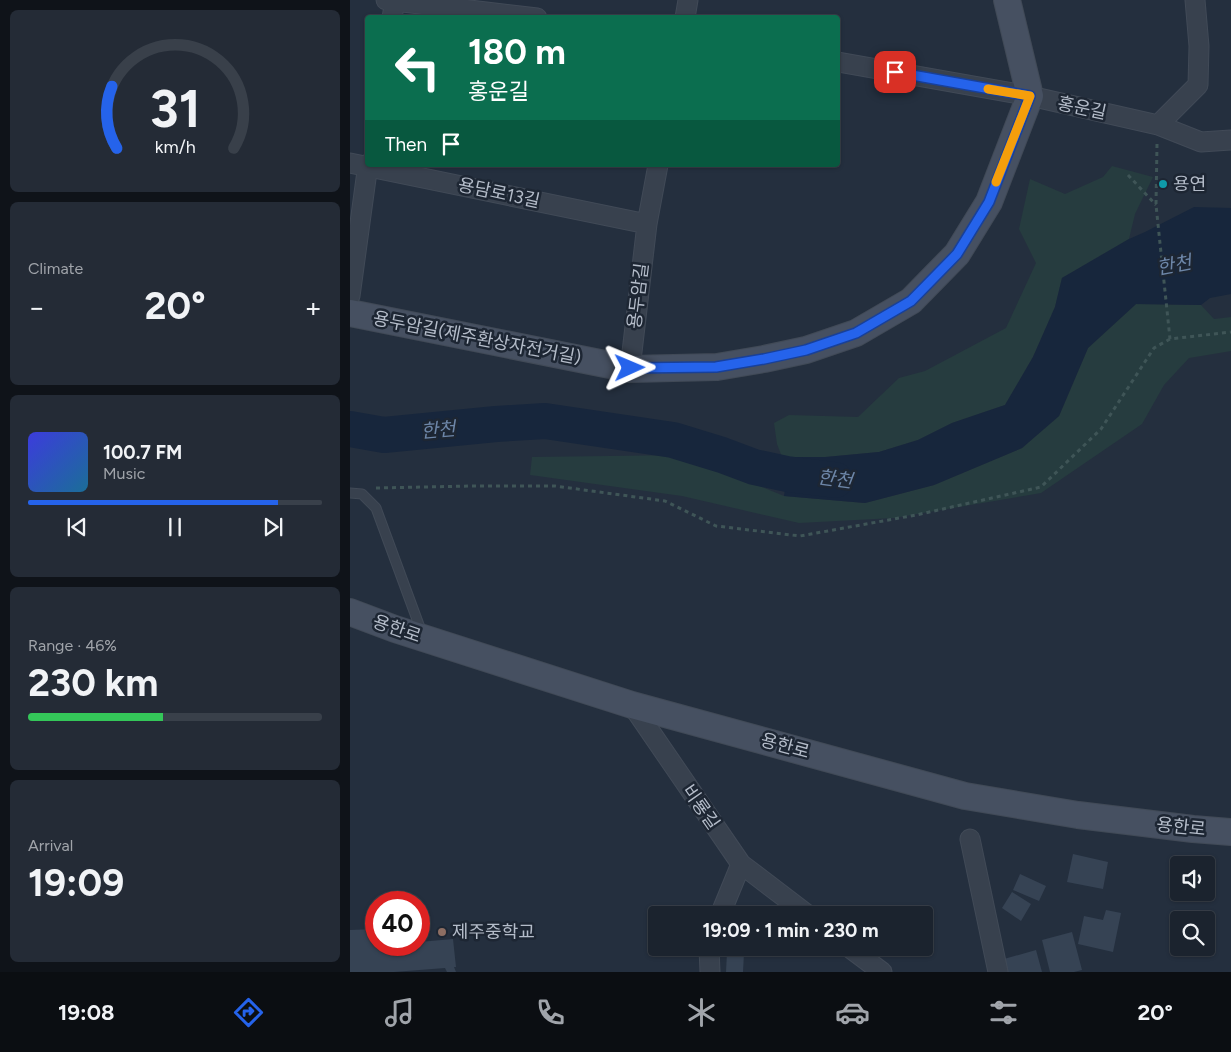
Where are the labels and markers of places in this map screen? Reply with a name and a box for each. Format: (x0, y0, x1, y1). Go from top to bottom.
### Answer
pin (874, 51, 916, 93)
place label: 용연 (1173, 173, 1206, 195)
marker: 용연 (1157, 178, 1169, 190)
place label: 제주중학교 (452, 921, 535, 943)
marker: 제주중학교 (436, 926, 448, 938)

